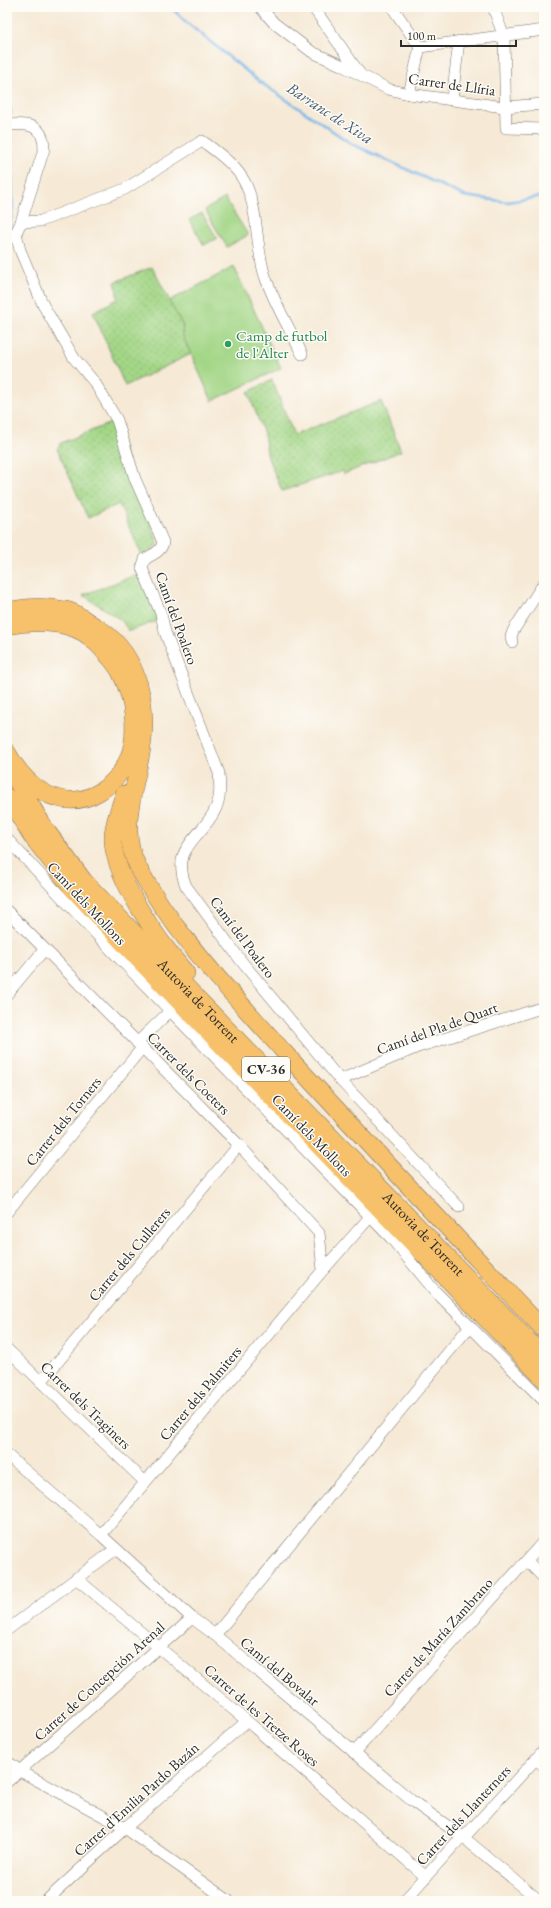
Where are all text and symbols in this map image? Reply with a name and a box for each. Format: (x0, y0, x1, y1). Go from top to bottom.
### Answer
scale bar (401, 22, 516, 48)
text: 100 m (407, 28, 437, 44)
street label: Carrer de Llíria (407, 68, 497, 100)
water label: Barranc de Xiva (282, 77, 377, 149)
place label: Camp de futbol de l'Alter (236, 326, 328, 362)
marker: Camp de futbol de l'Alter (223, 339, 233, 349)
street label: Camí del Poalero (151, 569, 203, 667)
street label: Camí dels Mollons (43, 857, 131, 949)
street label: Camí del Poalero (206, 892, 280, 982)
street label: Autovia de Torrent (153, 953, 244, 1047)
street label: Camí del Pla de Quart (374, 997, 500, 1059)
street label: Carrer dels Coeters (143, 1027, 235, 1119)
road number: CV-36 (242, 1057, 290, 1081)
street label: Carrer dels Torners (21, 1072, 105, 1170)
street label: Camí dels Mollons (268, 1090, 356, 1180)
street label: Autovia de Torrent (378, 1186, 470, 1280)
street label: Carrer dels Cullerers (84, 1203, 174, 1305)
street label: Carrer dels Palmiters (155, 1341, 245, 1444)
street label: Carrer dels Traginers (37, 1357, 135, 1453)
street label: Carrer de María Zambrano (379, 1573, 497, 1701)
street label: Carrer de Concepción Arenal (30, 1617, 169, 1745)
street label: Camí del Bovalar (236, 1632, 324, 1710)
street label: Carrer de les Tretze Roses (200, 1660, 324, 1770)
street label: Carrer d'Emilia Pardo Bazán (70, 1738, 203, 1860)
street label: Carrer dels Llanterners (411, 1761, 515, 1869)

